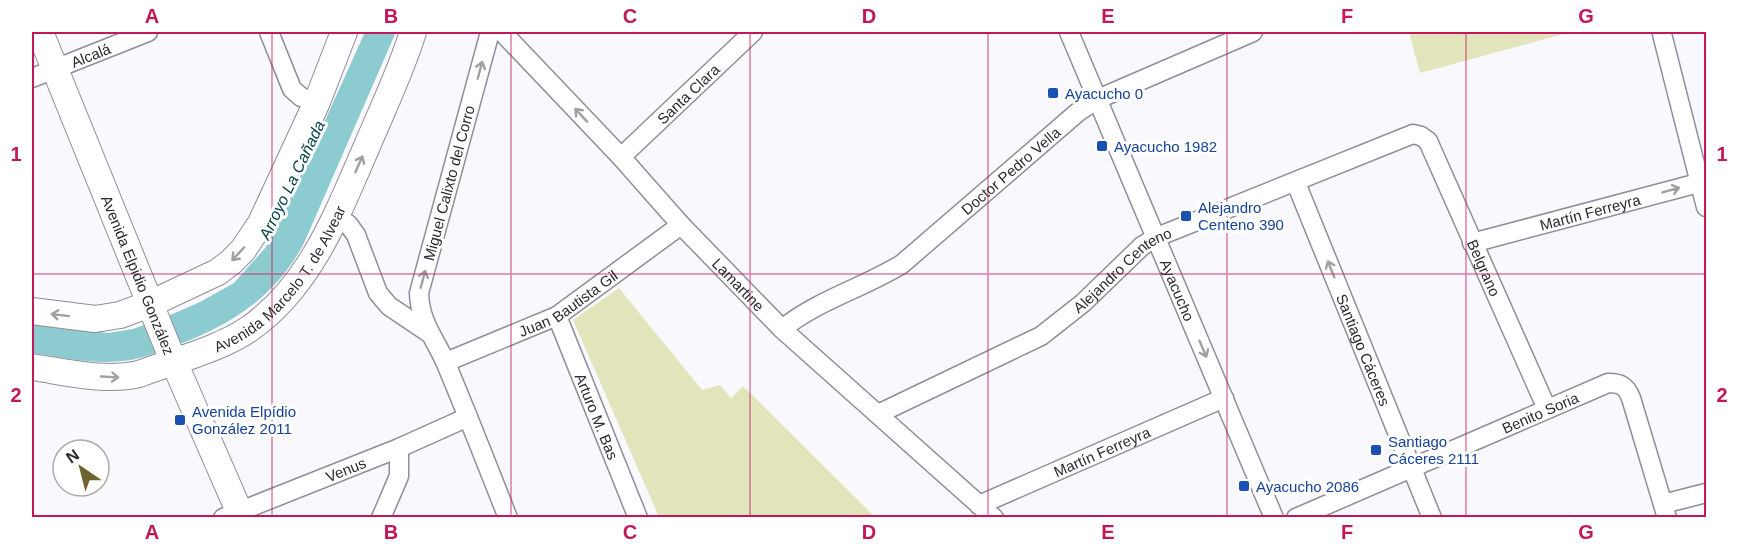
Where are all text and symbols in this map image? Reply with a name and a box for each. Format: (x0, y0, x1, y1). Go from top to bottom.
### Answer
text: A (145, 5, 159, 27)
text: B (384, 5, 398, 27)
text: C (623, 5, 637, 27)
text: D (862, 5, 876, 27)
text: E (1101, 5, 1115, 27)
text: F (1341, 5, 1353, 27)
text: G (1578, 5, 1594, 27)
street label: Alcalá (68, 39, 113, 70)
street label: Santa Clara (653, 60, 723, 127)
one-way arrow (475, 61, 486, 80)
place label: Ayacucho 0 (1065, 85, 1143, 102)
marker: Ayacucho 0 (1046, 86, 1060, 100)
street label: Miguel Calixto del Corro (420, 103, 478, 263)
one-way arrow (573, 107, 588, 122)
water label: Arroyo La Cañada (255, 118, 328, 243)
street label: Doctor Pedro Vella (958, 123, 1064, 218)
place label: Ayacucho 1982 (1114, 138, 1217, 155)
marker: Ayacucho 1982 (1095, 139, 1109, 153)
text: 1 (10, 143, 22, 165)
text: 1 (1716, 143, 1728, 165)
one-way arrow (354, 156, 365, 174)
one-way arrow (1661, 184, 1680, 195)
street label: Martín Ferreyra (1538, 190, 1643, 233)
street label: Avenida Elpidio González (98, 193, 178, 357)
place label: Alejandro Centeno 390 (1198, 199, 1284, 233)
street label: Avenida Marcelo T. de Alvear (211, 203, 348, 355)
marker: Alejandro Centeno 390 (1179, 209, 1193, 223)
street label: Alejandro Centeno (1070, 224, 1174, 316)
street label: Belgrano (1464, 237, 1504, 299)
one-way arrow (231, 247, 246, 262)
street label: Lamartine (709, 254, 768, 314)
street label: Ayacucho (1157, 256, 1198, 324)
one-way arrow (1325, 260, 1336, 278)
street label: Juan Bautista Gil (516, 266, 621, 340)
one-way arrow (418, 269, 429, 288)
street label: Santiago Cáceres (1333, 291, 1394, 408)
one-way arrow (51, 309, 71, 320)
one-way arrow (1198, 340, 1209, 358)
street label: Arturo M. Bas (572, 370, 622, 462)
one-way arrow (100, 372, 120, 383)
text: 2 (10, 384, 22, 406)
text: 2 (1716, 384, 1728, 406)
street label: Benito Soria (1499, 388, 1582, 436)
place label: Avenida Elpídio González 2011 (192, 403, 296, 437)
marker: Avenida Elpídio González 2011 (173, 413, 187, 427)
street label: Martín Ferreyra (1051, 423, 1153, 480)
place label: Santiago Cáceres 2111 (1388, 433, 1479, 467)
north arrow (51, 438, 111, 498)
marker: Santiago Cáceres 2111 (1369, 443, 1383, 457)
text: N (63, 446, 82, 466)
street label: Venus (323, 454, 368, 485)
place label: Ayacucho 2086 (1256, 478, 1359, 495)
marker: Ayacucho 2086 (1237, 479, 1251, 493)
text: A (145, 521, 159, 543)
text: B (384, 521, 398, 543)
text: C (623, 521, 637, 543)
text: D (862, 521, 876, 543)
text: E (1101, 521, 1115, 543)
text: F (1341, 521, 1353, 543)
text: G (1578, 521, 1594, 543)

